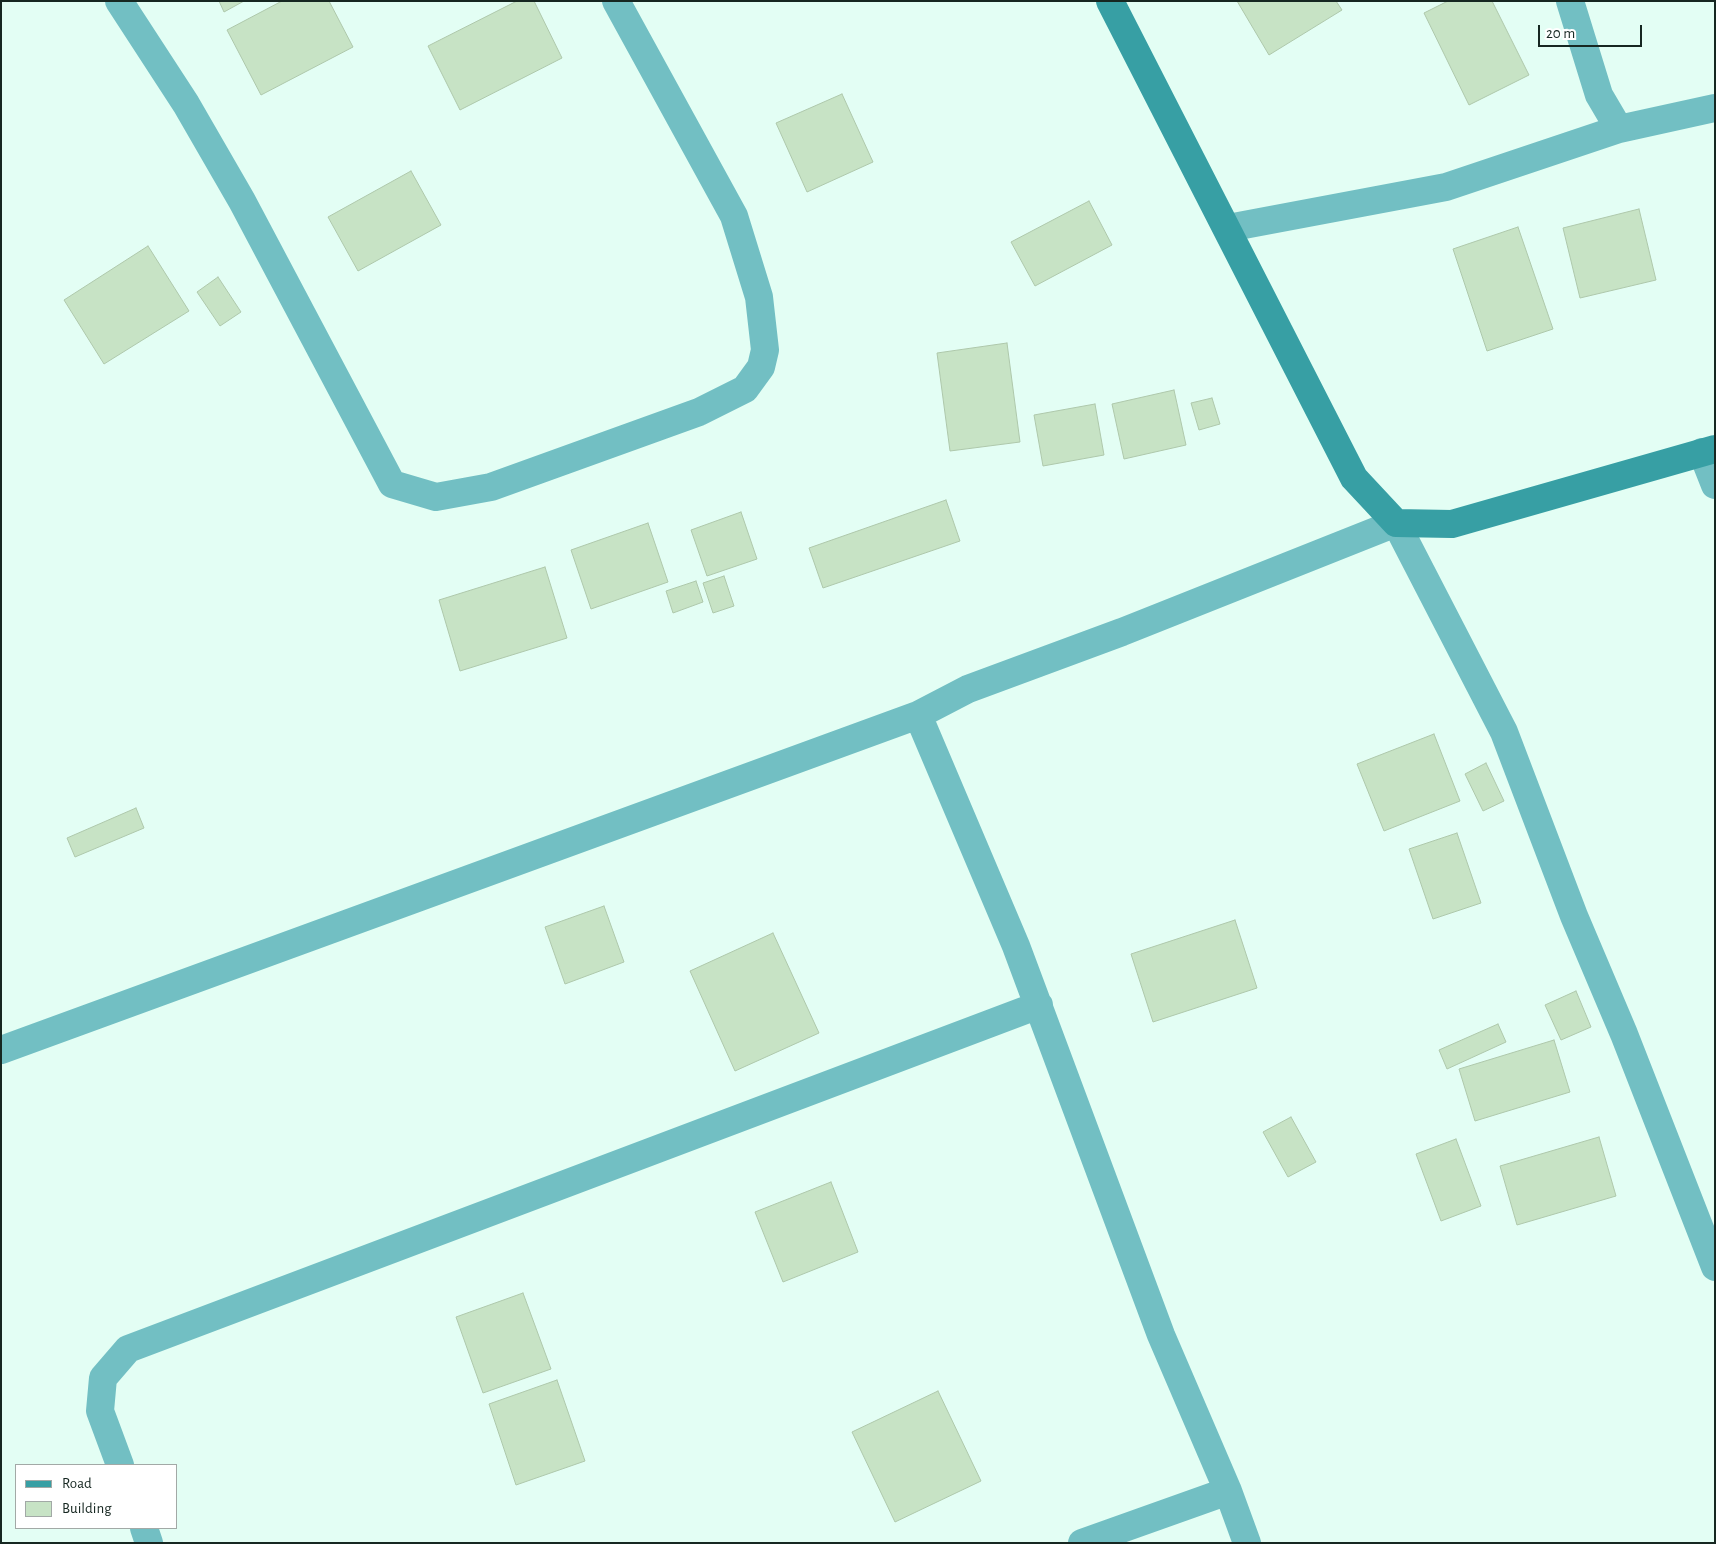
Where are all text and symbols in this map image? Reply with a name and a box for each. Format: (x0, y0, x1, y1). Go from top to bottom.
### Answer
scale bar (1541, 15, 1645, 47)
text: 20 m (1546, 26, 1575, 41)
legend (15, 1464, 178, 1529)
text: Road (62, 1476, 92, 1491)
text: Building (62, 1501, 112, 1516)

